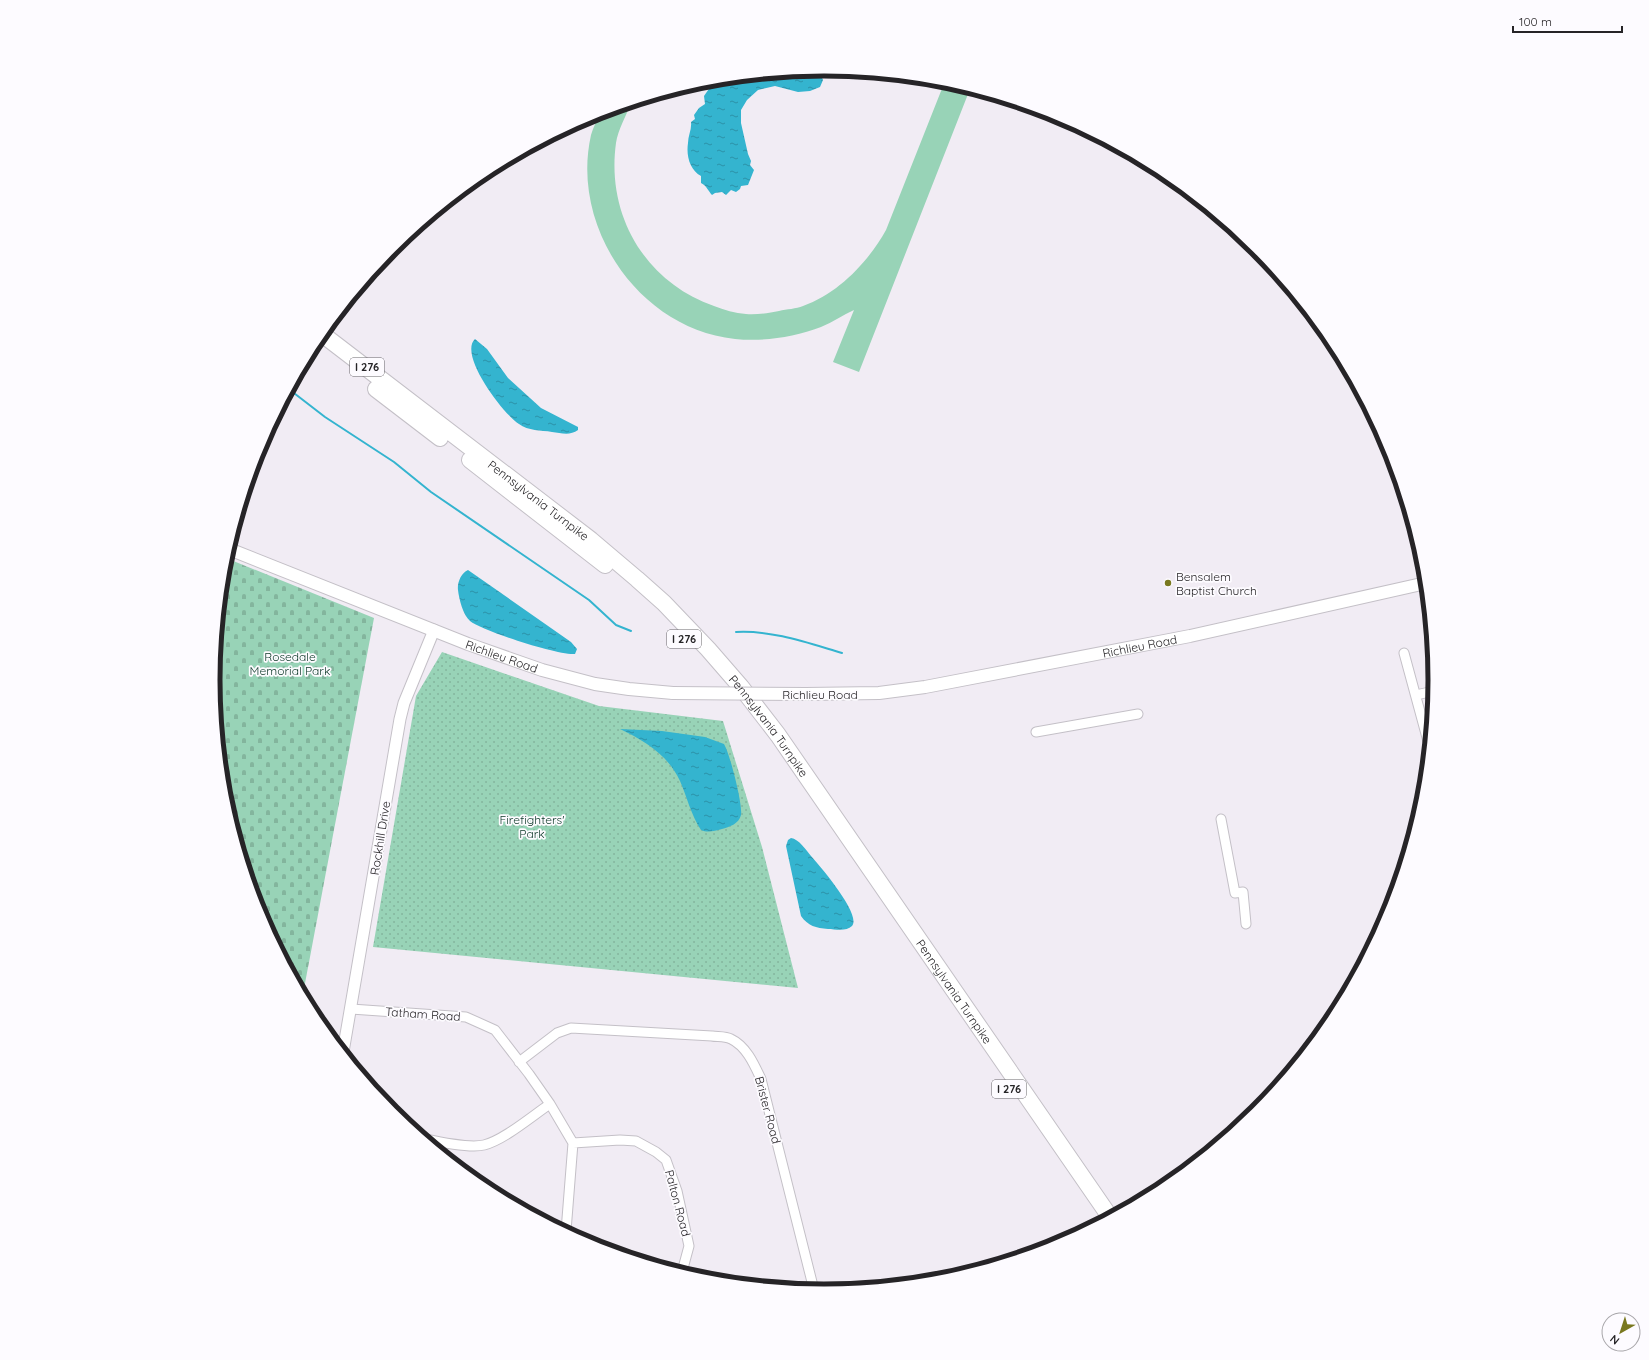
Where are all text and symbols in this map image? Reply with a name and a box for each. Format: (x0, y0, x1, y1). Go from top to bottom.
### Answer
scale bar (1513, 8, 1622, 34)
text: 100 m (1519, 14, 1552, 29)
road number: I 276 (350, 358, 384, 376)
street label: Pennsylvania Turnpike (485, 457, 592, 544)
place label: Bensalem Baptist Church (1176, 569, 1257, 598)
marker: Bensalem Baptist Church (1163, 578, 1173, 588)
road number: I 276 (667, 630, 701, 648)
street label: Richlieu Road (1101, 631, 1178, 660)
street label: Richlieu Road (464, 636, 540, 675)
park label: Rosedale Memorial Park (250, 649, 330, 678)
street label: Pennsylvania Turnpike (726, 672, 812, 780)
street label: Richlieu Road (782, 687, 858, 702)
street label: Rockhill Drive (367, 800, 393, 876)
park label: Firefighters' Park (499, 812, 565, 841)
street label: Pennsylvania Turnpike (913, 936, 996, 1046)
street label: Tatham Road (385, 1004, 461, 1024)
street label: Brister Road (752, 1075, 784, 1145)
road number: I 276 (992, 1080, 1026, 1098)
street label: Palton Road (662, 1168, 694, 1238)
north arrow (1601, 1312, 1641, 1352)
text: N (1607, 1332, 1622, 1348)

